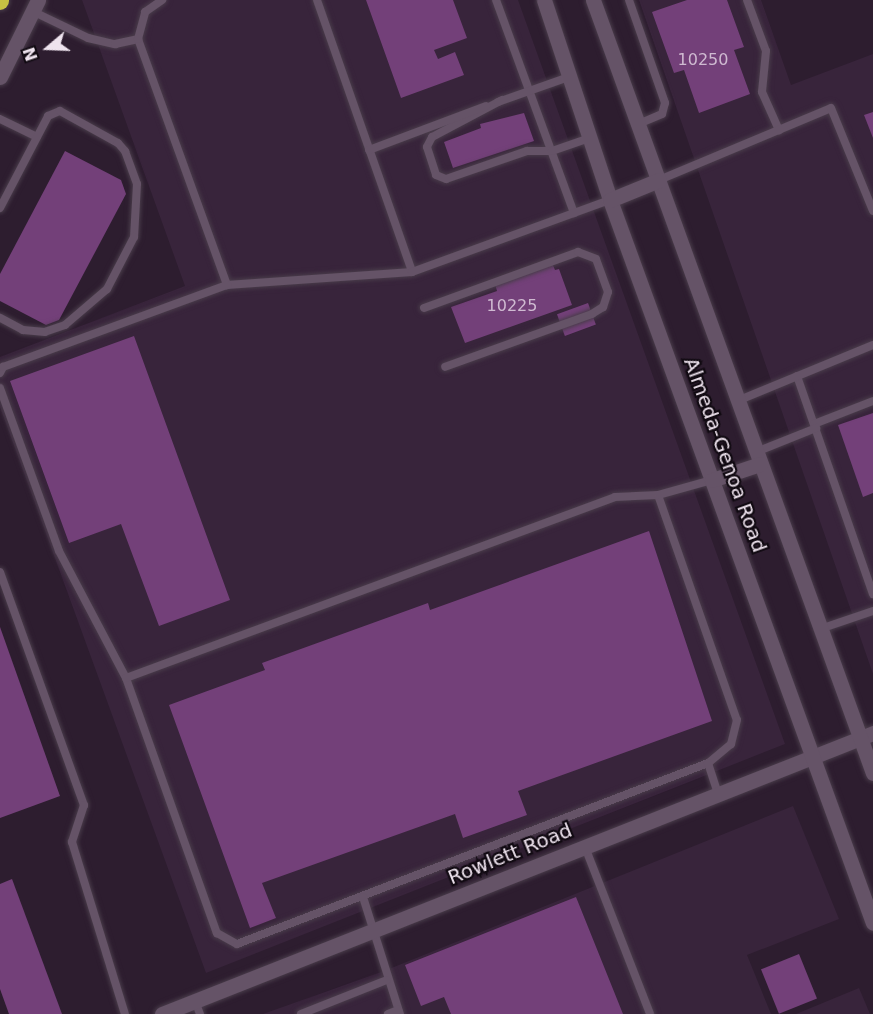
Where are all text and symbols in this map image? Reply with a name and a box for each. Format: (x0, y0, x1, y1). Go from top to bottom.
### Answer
north arrow (18, 18, 78, 78)
text: N (19, 45, 42, 63)
house number: 10250 (678, 50, 728, 70)
house number: 10225 (487, 296, 537, 316)
street label: Almeda-Genoa Road (679, 354, 771, 556)
street label: Rowlett Road (444, 818, 576, 890)

